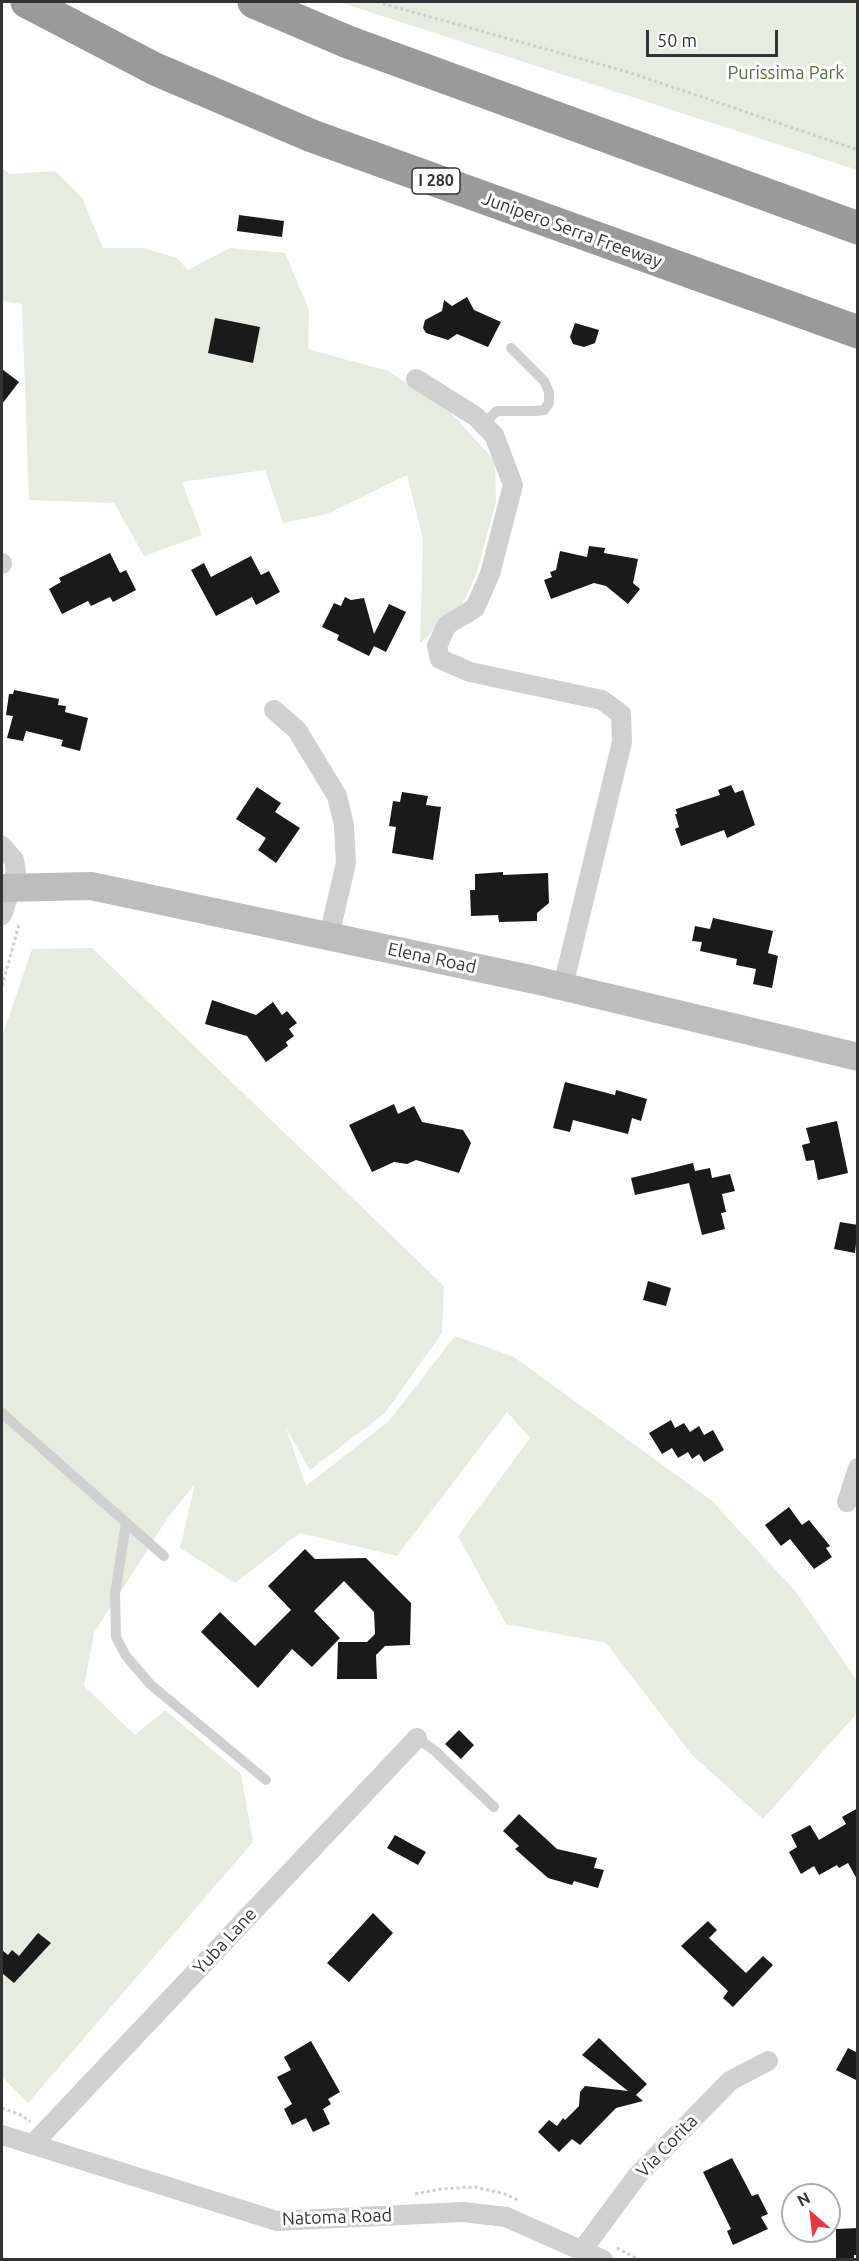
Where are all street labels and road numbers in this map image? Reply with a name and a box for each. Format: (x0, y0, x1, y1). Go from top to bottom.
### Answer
road number: I 280 (412, 168, 460, 194)
street label: Junipero Serra Freeway (479, 187, 665, 273)
street label: Elena Road (386, 938, 478, 978)
street label: Yuba Lane (189, 1903, 261, 1979)
street label: Via Corita (632, 2110, 702, 2182)
street label: Natoma Road (282, 2204, 392, 2230)

